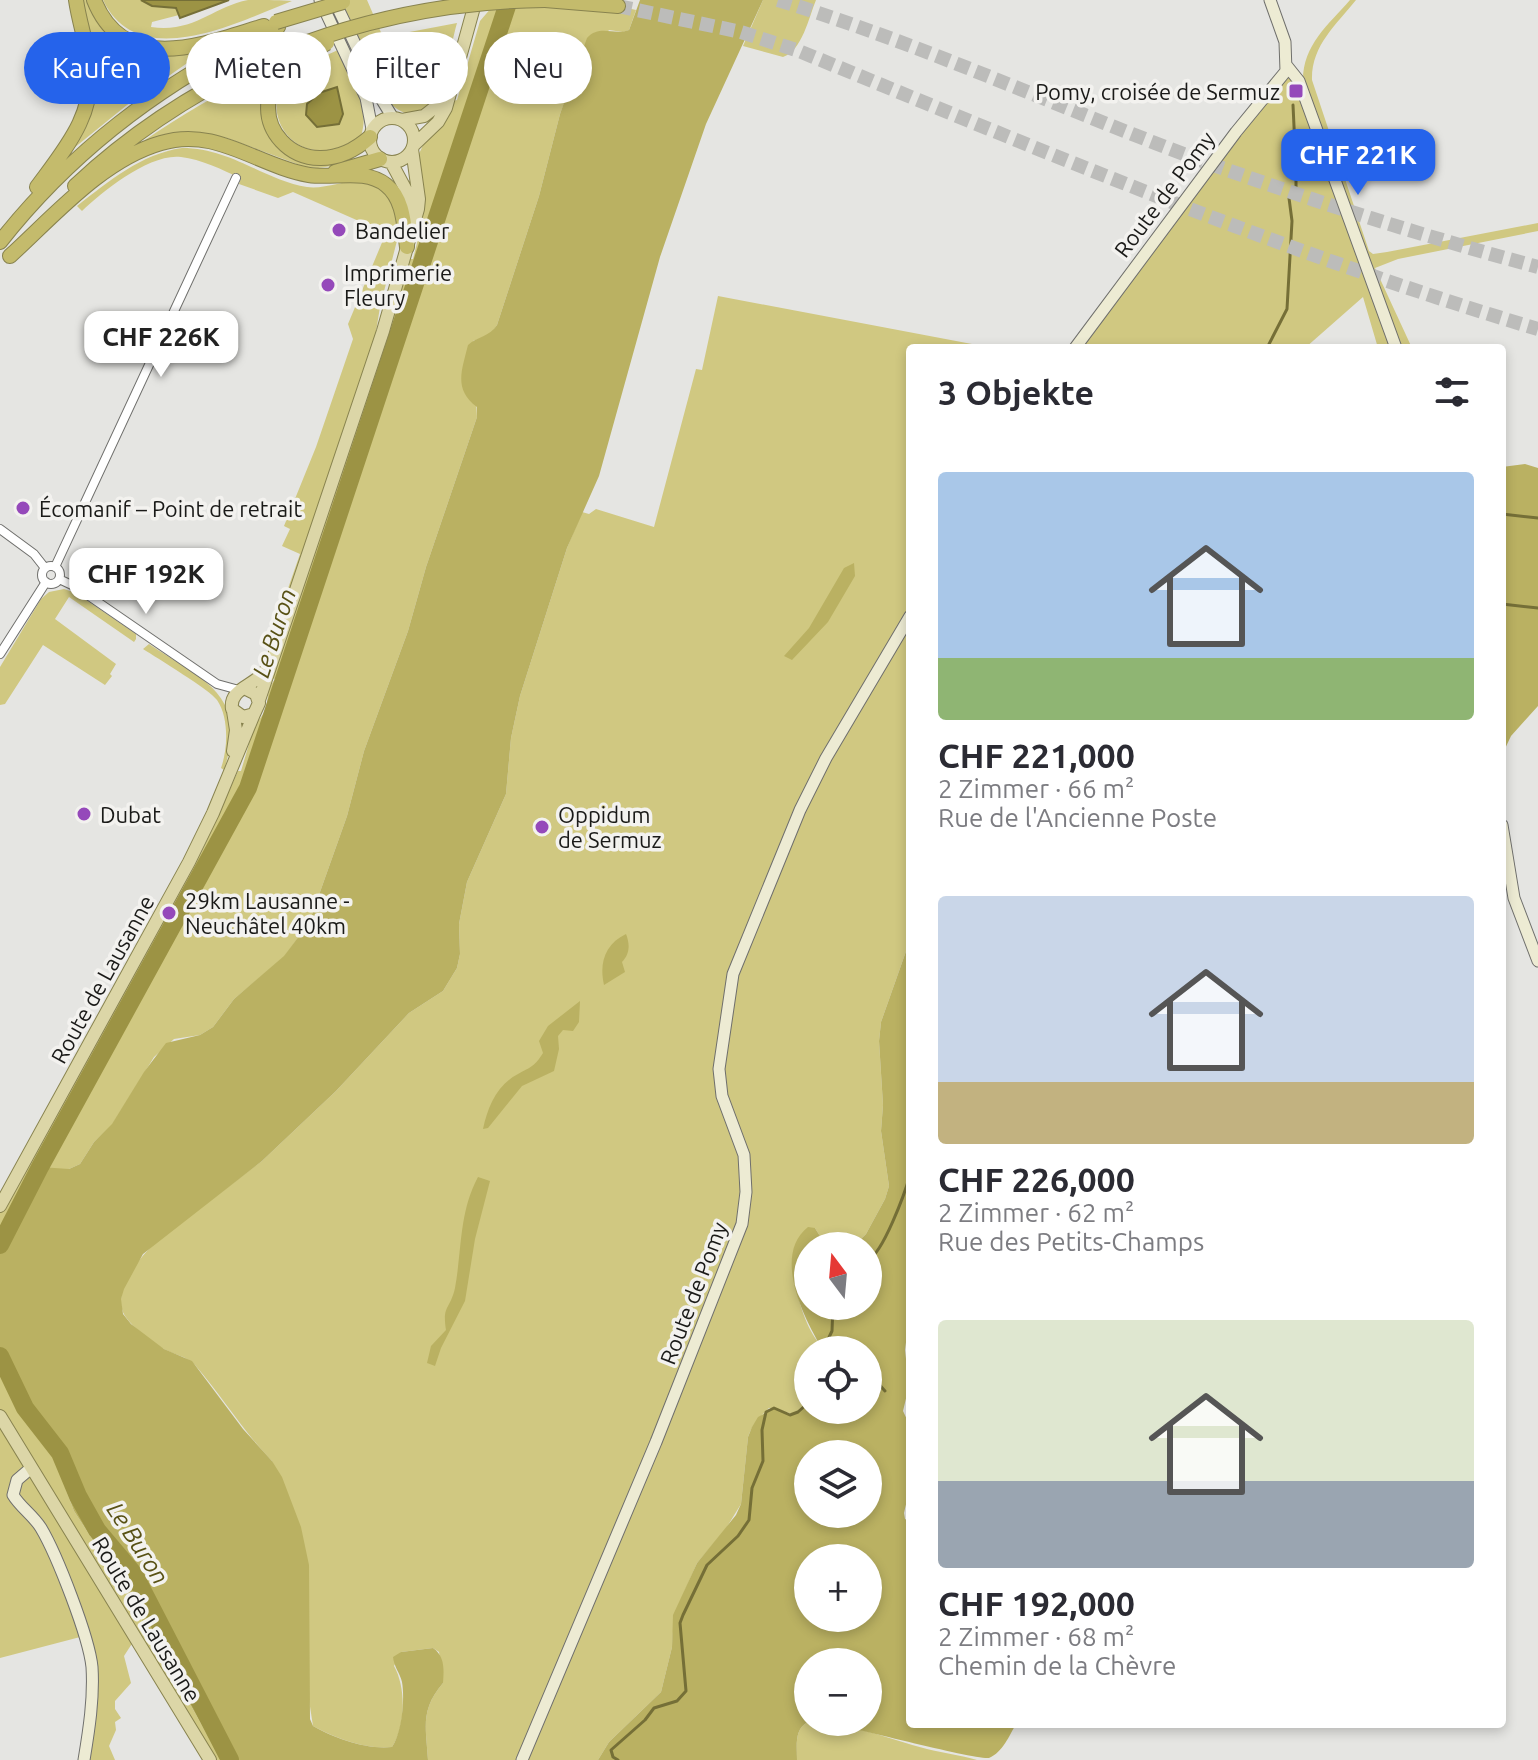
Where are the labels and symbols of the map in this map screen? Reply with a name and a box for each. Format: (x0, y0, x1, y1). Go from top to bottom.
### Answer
place label: Pomy, croisée de Sermuz (1035, 79, 1280, 104)
marker: Pomy, croisée de Sermuz (1287, 82, 1305, 100)
street label: Route de Pomy (1109, 126, 1219, 262)
pin: CHF 221K (1275, 129, 1441, 197)
place label: Bandelier (355, 218, 450, 243)
marker: Bandelier (330, 221, 348, 239)
place label: Imprimerie Fleury (344, 260, 452, 310)
marker: Imprimerie Fleury (319, 276, 337, 294)
pin: CHF 226K (78, 311, 244, 379)
place label: Écomanif – Point de retrait (39, 495, 302, 521)
marker: Écomanif – Point de retrait (14, 499, 32, 517)
pin: CHF 192K (63, 548, 229, 616)
water label: Le Buron (247, 585, 301, 681)
place label: Dubat (100, 802, 161, 827)
place label: Oppidum de Sermuz (558, 802, 662, 852)
marker: Dubat (75, 805, 93, 823)
marker: Oppidum de Sermuz (533, 818, 551, 836)
place label: 29km Lausanne - Neuchâtel 40km (185, 888, 350, 938)
street label: Route de Lausanne (45, 891, 159, 1067)
marker: 29km Lausanne - Neuchâtel 40km (160, 904, 178, 922)
street label: Route de Pomy (654, 1218, 732, 1368)
north arrow (794, 1232, 882, 1320)
water label: Le Buron (102, 1497, 174, 1589)
street label: Route de Lausanne (88, 1532, 206, 1706)

